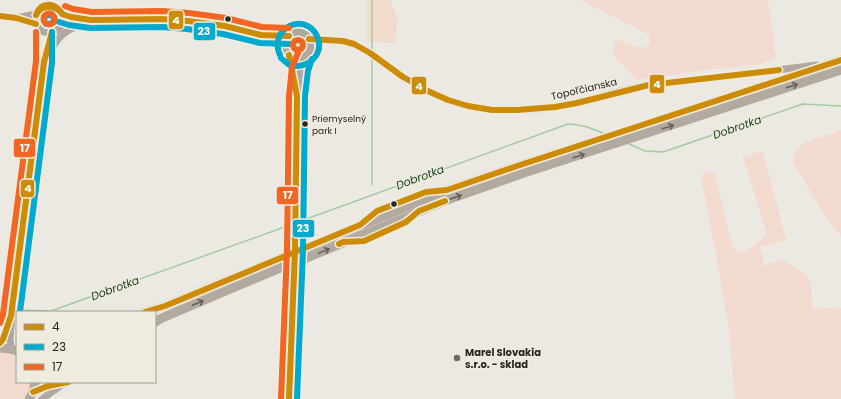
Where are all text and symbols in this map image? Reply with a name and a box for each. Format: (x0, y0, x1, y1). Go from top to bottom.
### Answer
line badge: 4 (168, 10, 184, 30)
text: 4 (172, 12, 180, 28)
unlabelled marker (223, 14, 233, 24)
line badge: 23 (193, 22, 216, 41)
text: 23 (198, 23, 211, 39)
street label: Topoľčianska (549, 74, 619, 104)
line badge: 4 (649, 74, 665, 94)
line badge: 4 (411, 76, 427, 95)
text: 4 (653, 76, 661, 92)
text: 4 (415, 78, 423, 94)
one-way arrow (785, 82, 798, 89)
water label: Dobrotka (711, 111, 764, 143)
place label: Priemyselný park I (312, 113, 366, 137)
marker: Priemyselný park I (300, 119, 310, 129)
one-way arrow (662, 123, 675, 130)
line badge: 17 (13, 138, 36, 158)
text: 17 (20, 140, 30, 156)
one-way arrow (573, 151, 585, 159)
water label: Dobrotka (394, 161, 447, 193)
line badge: 4 (20, 179, 35, 198)
text: 4 (24, 180, 32, 196)
line badge: 17 (276, 186, 299, 205)
text: 17 (283, 187, 293, 203)
one-way arrow (449, 193, 462, 200)
unlabelled marker (389, 199, 399, 209)
line badge: 23 (292, 219, 315, 238)
text: 23 (297, 220, 310, 236)
one-way arrow (317, 246, 329, 254)
water label: Dobrotka (89, 272, 142, 304)
one-way arrow (191, 299, 203, 306)
legend (16, 311, 156, 383)
text: 4 (52, 318, 60, 335)
text: 23 (52, 338, 66, 355)
place label: Marel Slovakia s.r.o. - sklad (465, 345, 541, 372)
marker: Marel Slovakia s.r.o. - sklad (452, 353, 462, 363)
text: 17 (52, 358, 63, 375)

